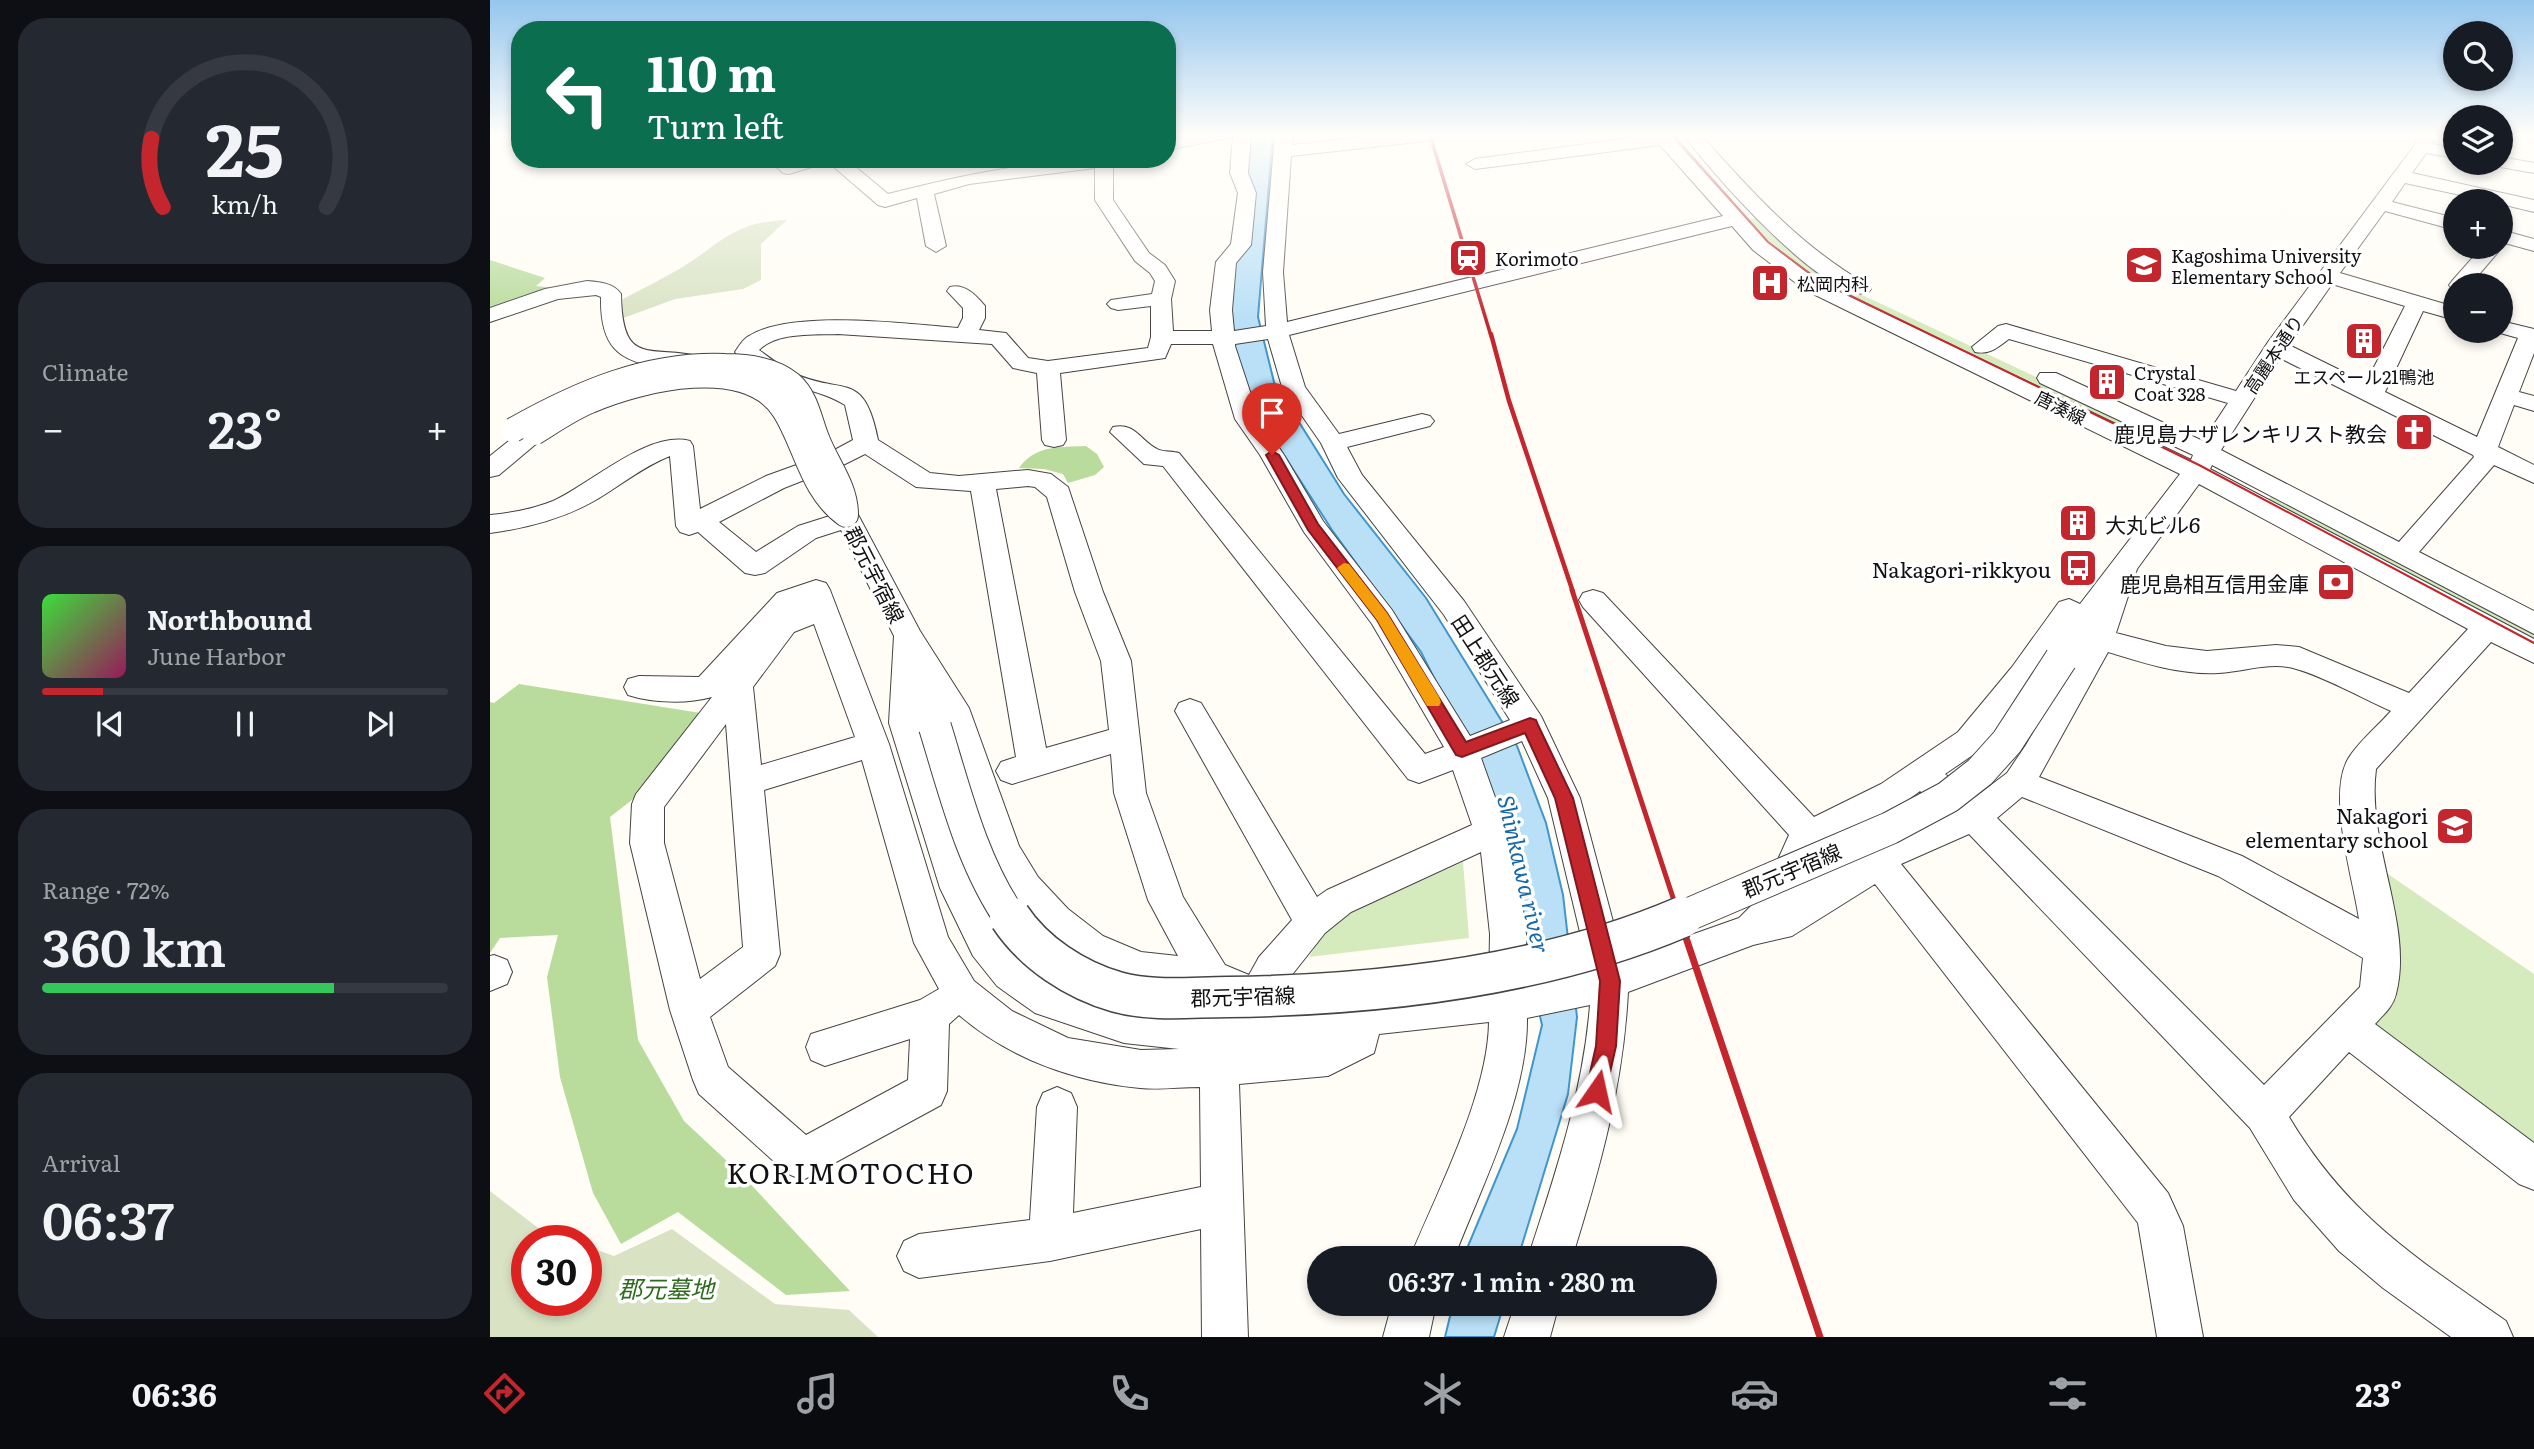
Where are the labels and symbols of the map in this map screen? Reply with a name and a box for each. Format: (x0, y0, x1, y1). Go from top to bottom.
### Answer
station icon: Korimoto (1447, 237, 1489, 279)
place label: Kagoshima University Elementary School (2171, 242, 2362, 290)
school or university icon: Kagoshima University Elementary School (2123, 244, 2165, 286)
place label: Korimoto (1495, 245, 1578, 272)
hospital icon: 松岡内科 (1749, 262, 1791, 304)
place label: 松岡内科 (1797, 270, 1869, 297)
street label: 高麗本通り (2237, 309, 2309, 399)
building icon: エスペール21鴨池 (2343, 320, 2385, 362)
place label: Crystal Coat 328 (2134, 359, 2206, 407)
building icon: Crystal Coat 328 (2086, 361, 2128, 403)
place label: エスペール21鴨池 (2293, 363, 2435, 390)
pin (1242, 383, 1302, 455)
street label: 唐湊線 (2031, 383, 2091, 431)
church icon: 鹿児島ナザレンキリスト教会 (2393, 411, 2435, 453)
place label: 鹿児島ナザレンキリスト教会 (2114, 417, 2387, 448)
building icon: 大丸ビル6 (2057, 502, 2099, 544)
place label: 大丸ビル6 (2105, 508, 2200, 539)
street label: 郡元宇宿線 (838, 520, 914, 628)
bus stop icon: Nakagori-rikkyou (2057, 547, 2099, 589)
place label: Nakagori-rikkyou (1872, 553, 2051, 584)
bank icon: 鹿児島相互信用金庫 (2315, 561, 2357, 603)
place label: 鹿児島相互信用金庫 (2120, 567, 2309, 598)
street label: 田上郡元線 (1445, 608, 1529, 712)
water label: Shinkawa river (1490, 792, 1560, 956)
place label: Nakagori elementary school (2245, 799, 2428, 854)
school or university icon: Nakagori elementary school (2434, 805, 2476, 847)
street label: 郡元宇宿線 (1737, 834, 1845, 904)
street label: 郡元宇宿線 (1190, 978, 1296, 1012)
position arrow (1560, 1054, 1634, 1128)
district label: KORIMOTOCHO (727, 1151, 976, 1193)
speed limit sign: 30 (511, 1225, 602, 1316)
park label: 郡元墓地 (618, 1270, 717, 1305)

